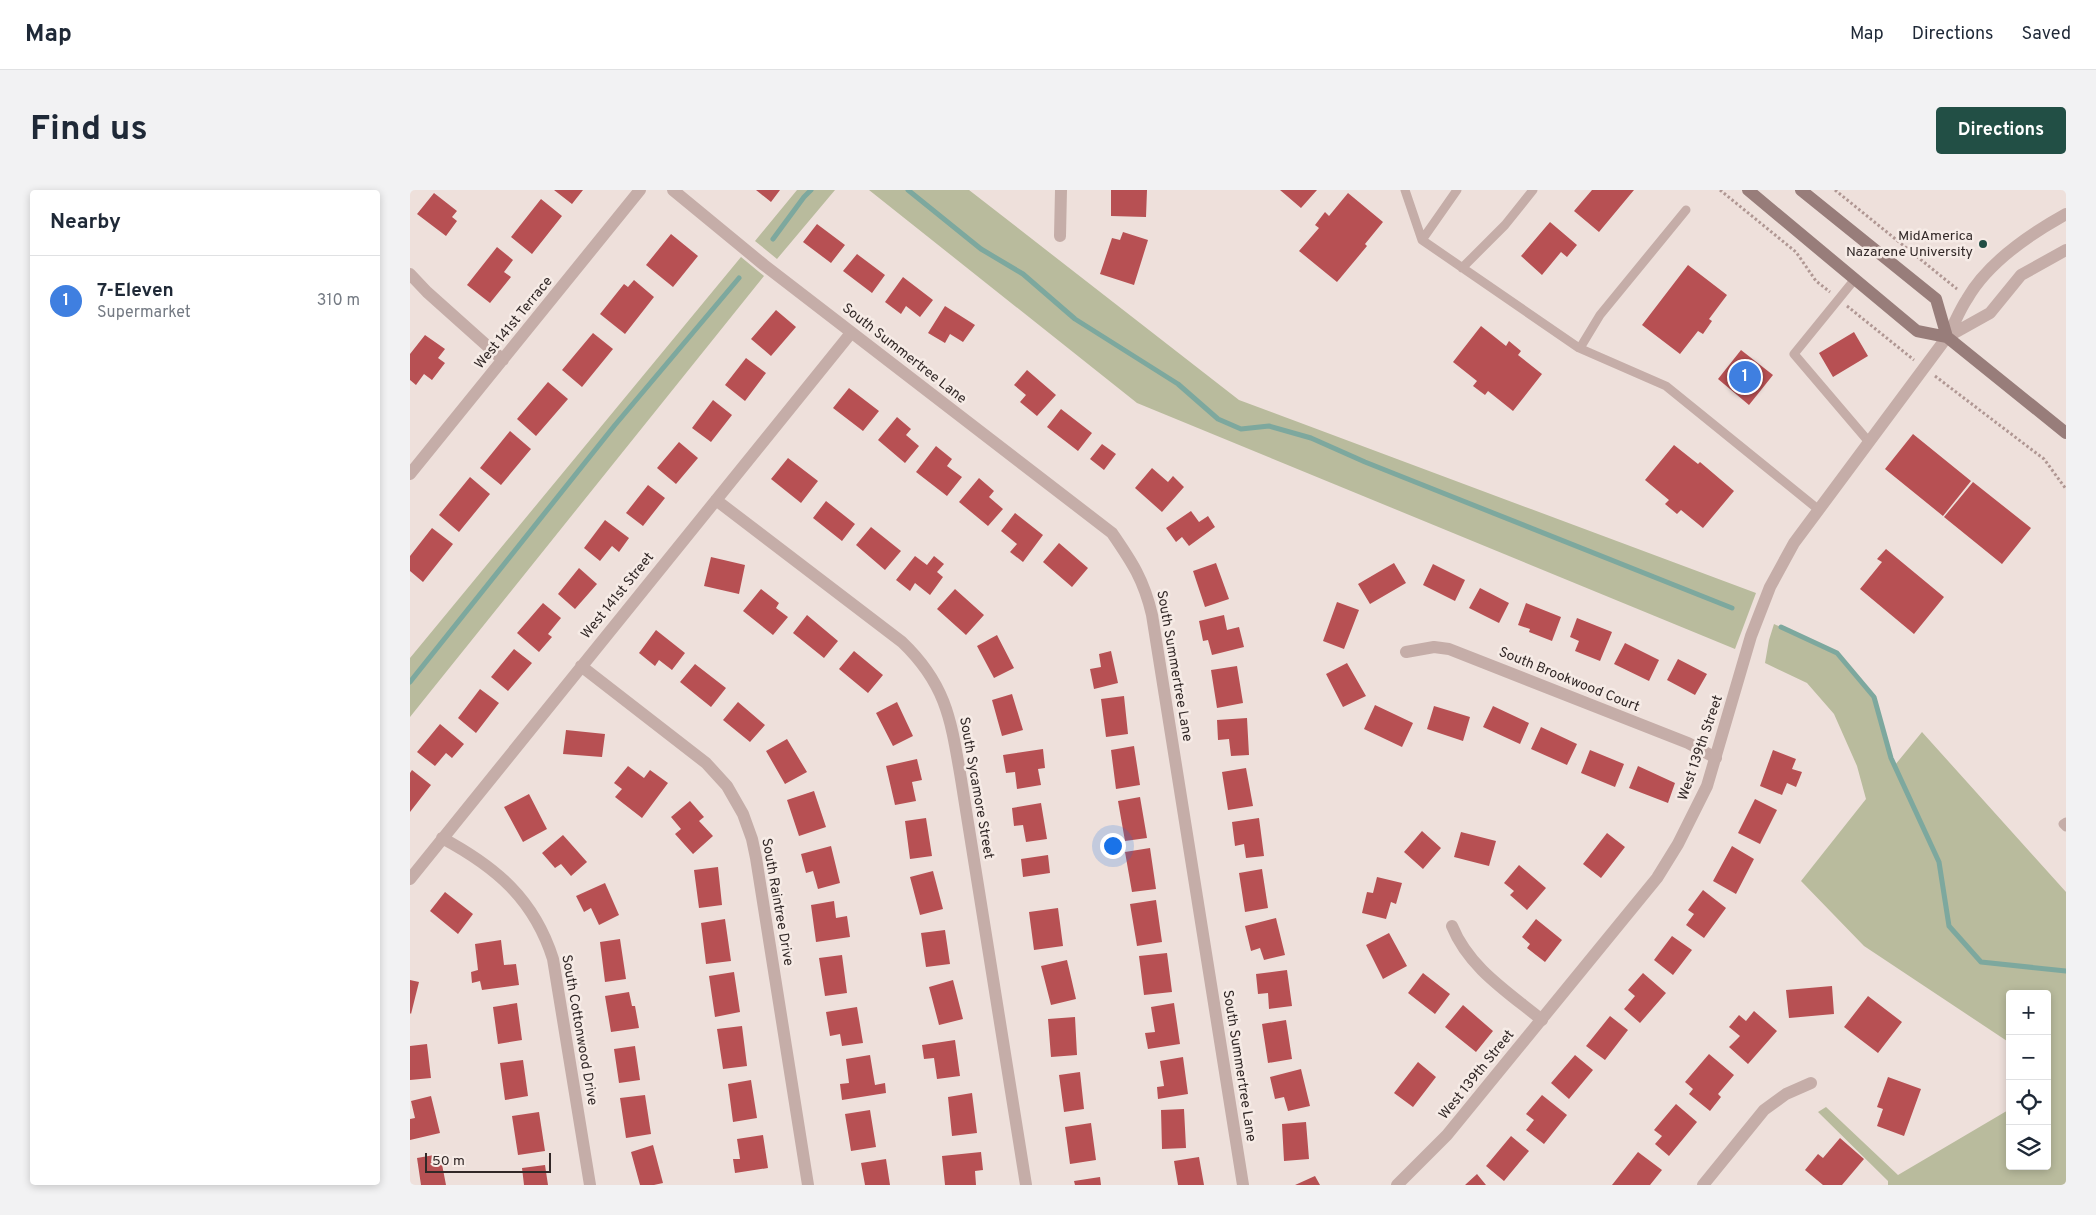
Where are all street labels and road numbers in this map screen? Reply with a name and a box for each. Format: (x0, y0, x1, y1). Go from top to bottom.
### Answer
street label: West 141st Terrace (471, 273, 557, 373)
street label: South Summertree Lane (838, 300, 970, 408)
street label: West 141st Street (578, 549, 658, 643)
street label: South Summertree Lane (1152, 589, 1196, 743)
street label: South Brookwood Court (1496, 644, 1642, 716)
street label: West 139th Street (1675, 693, 1727, 803)
street label: South Sycamore Street (955, 716, 997, 860)
street label: South Raintree Drive (757, 837, 797, 967)
street label: South Cottonwood Drive (557, 953, 601, 1107)
street label: South Summertree Lane (1219, 989, 1259, 1143)
street label: West 139th Street (1436, 1027, 1518, 1123)

